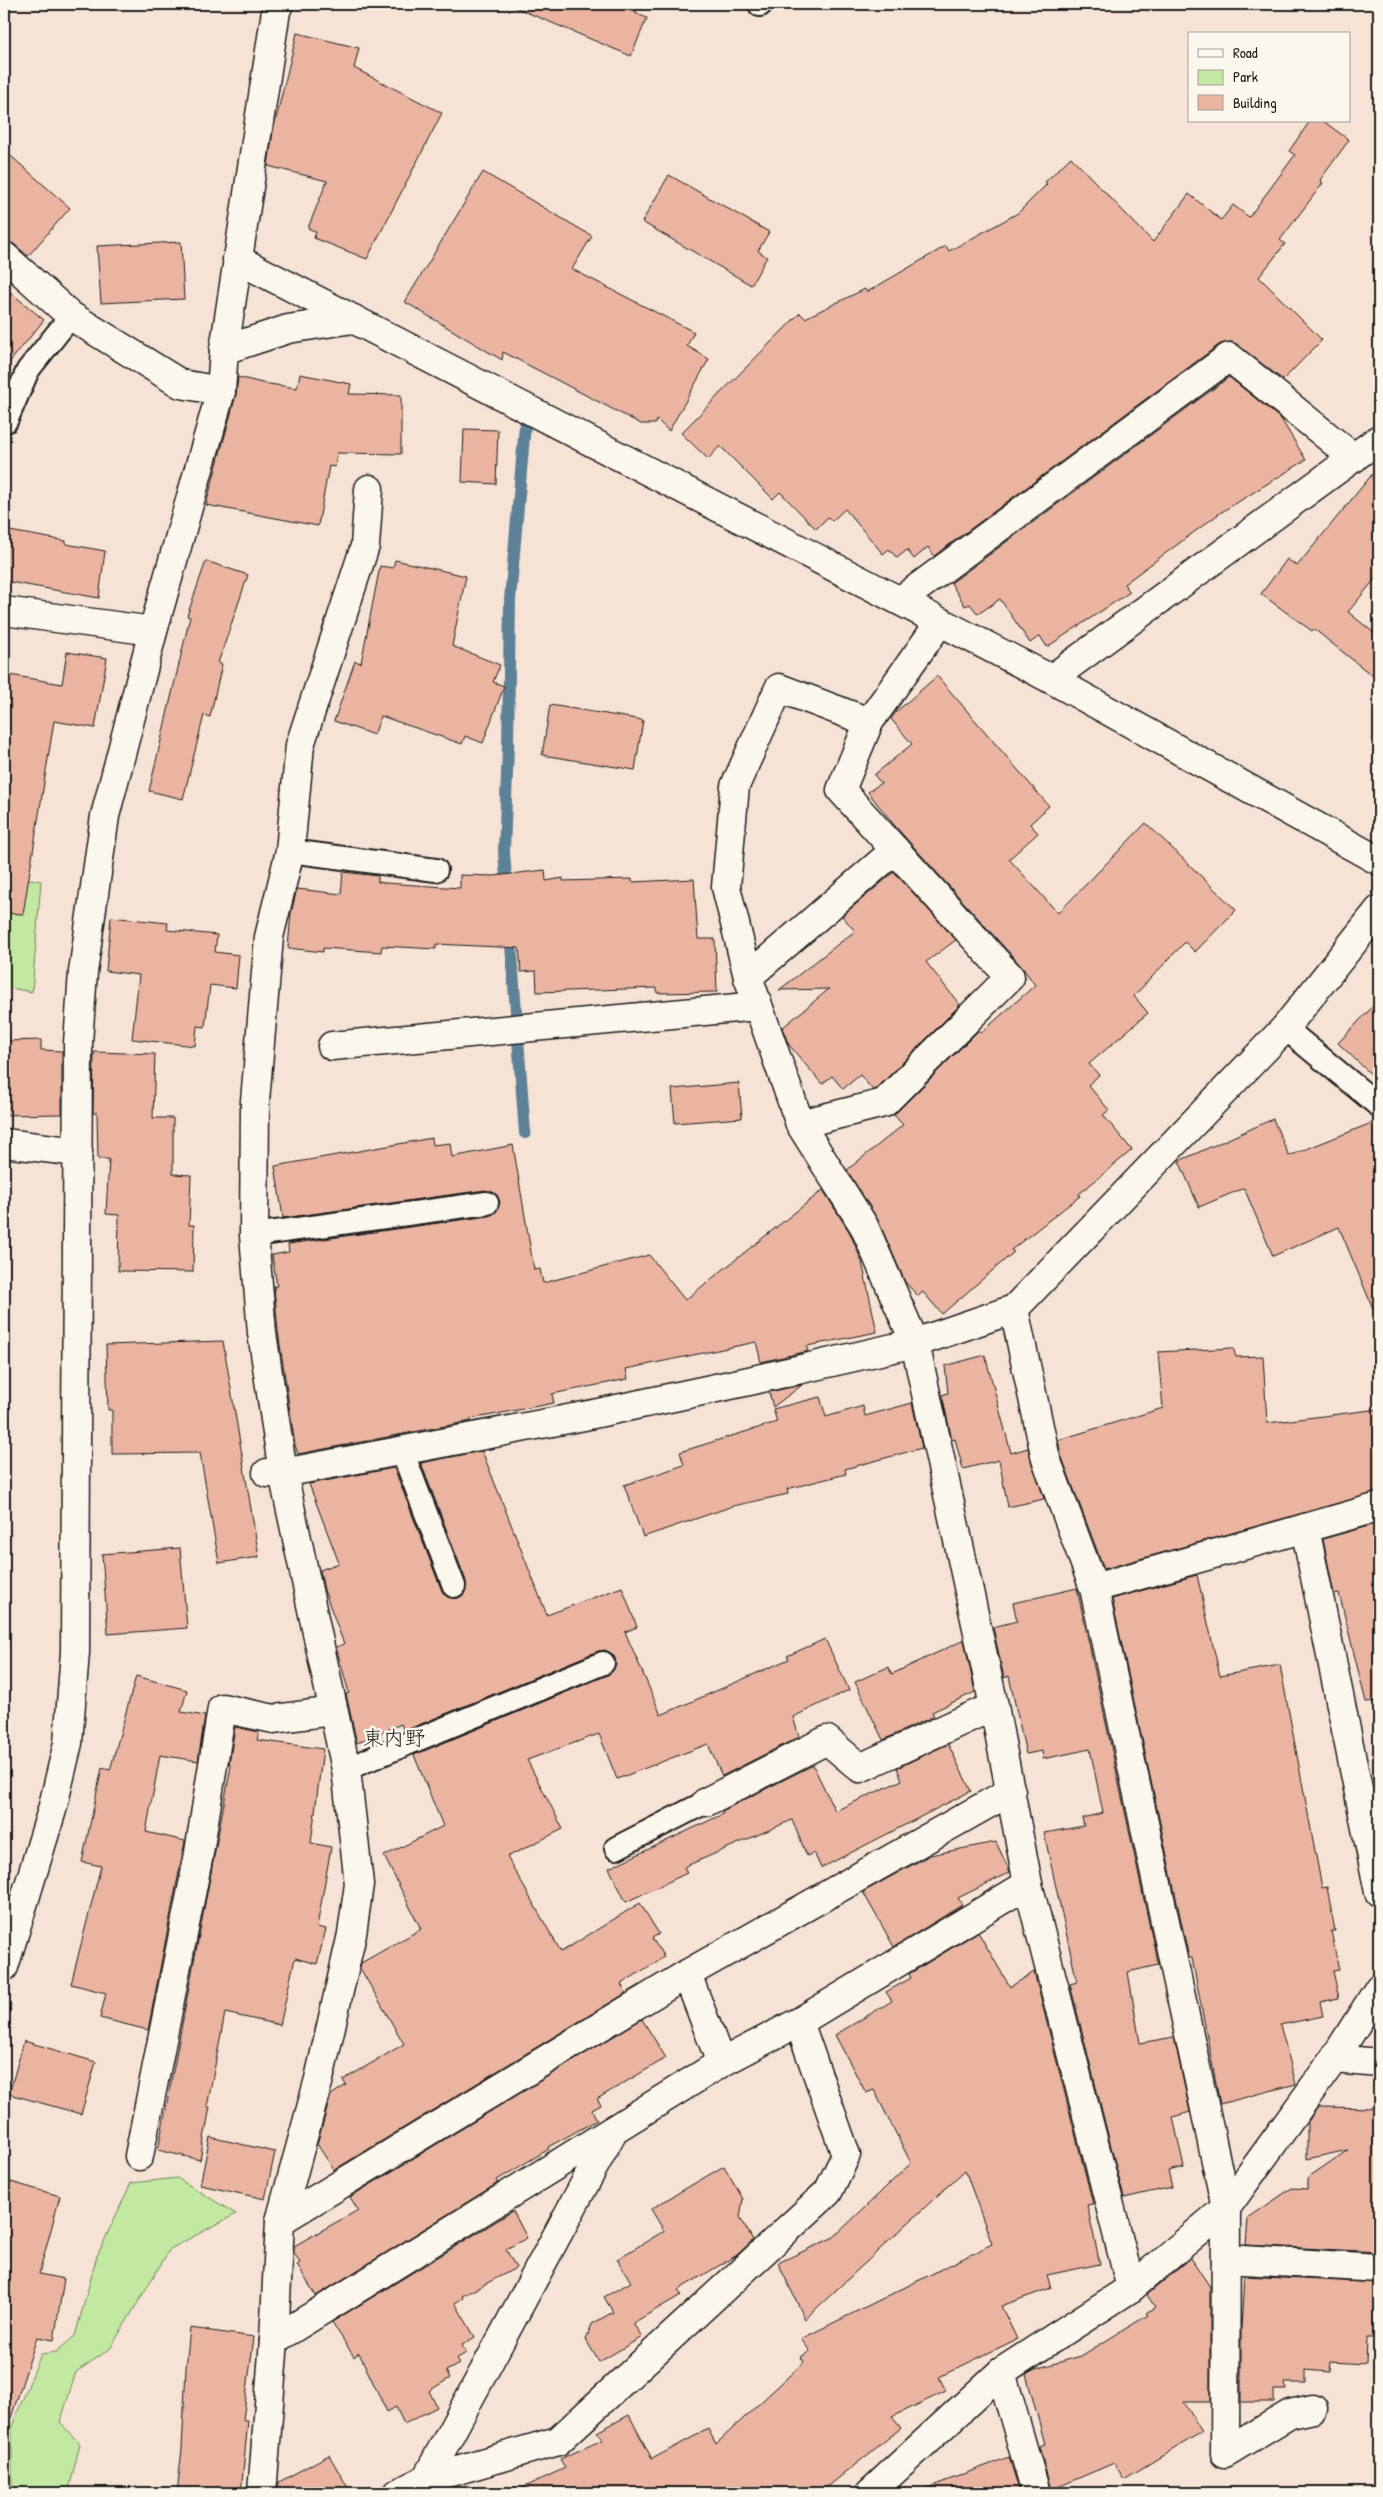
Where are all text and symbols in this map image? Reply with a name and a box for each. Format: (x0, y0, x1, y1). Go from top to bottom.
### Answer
legend (1188, 32, 1350, 122)
text: Road (1233, 42, 1258, 63)
text: Park (1233, 66, 1258, 87)
text: Building (1233, 92, 1277, 113)
district label: 東内野 (363, 1723, 426, 1752)

